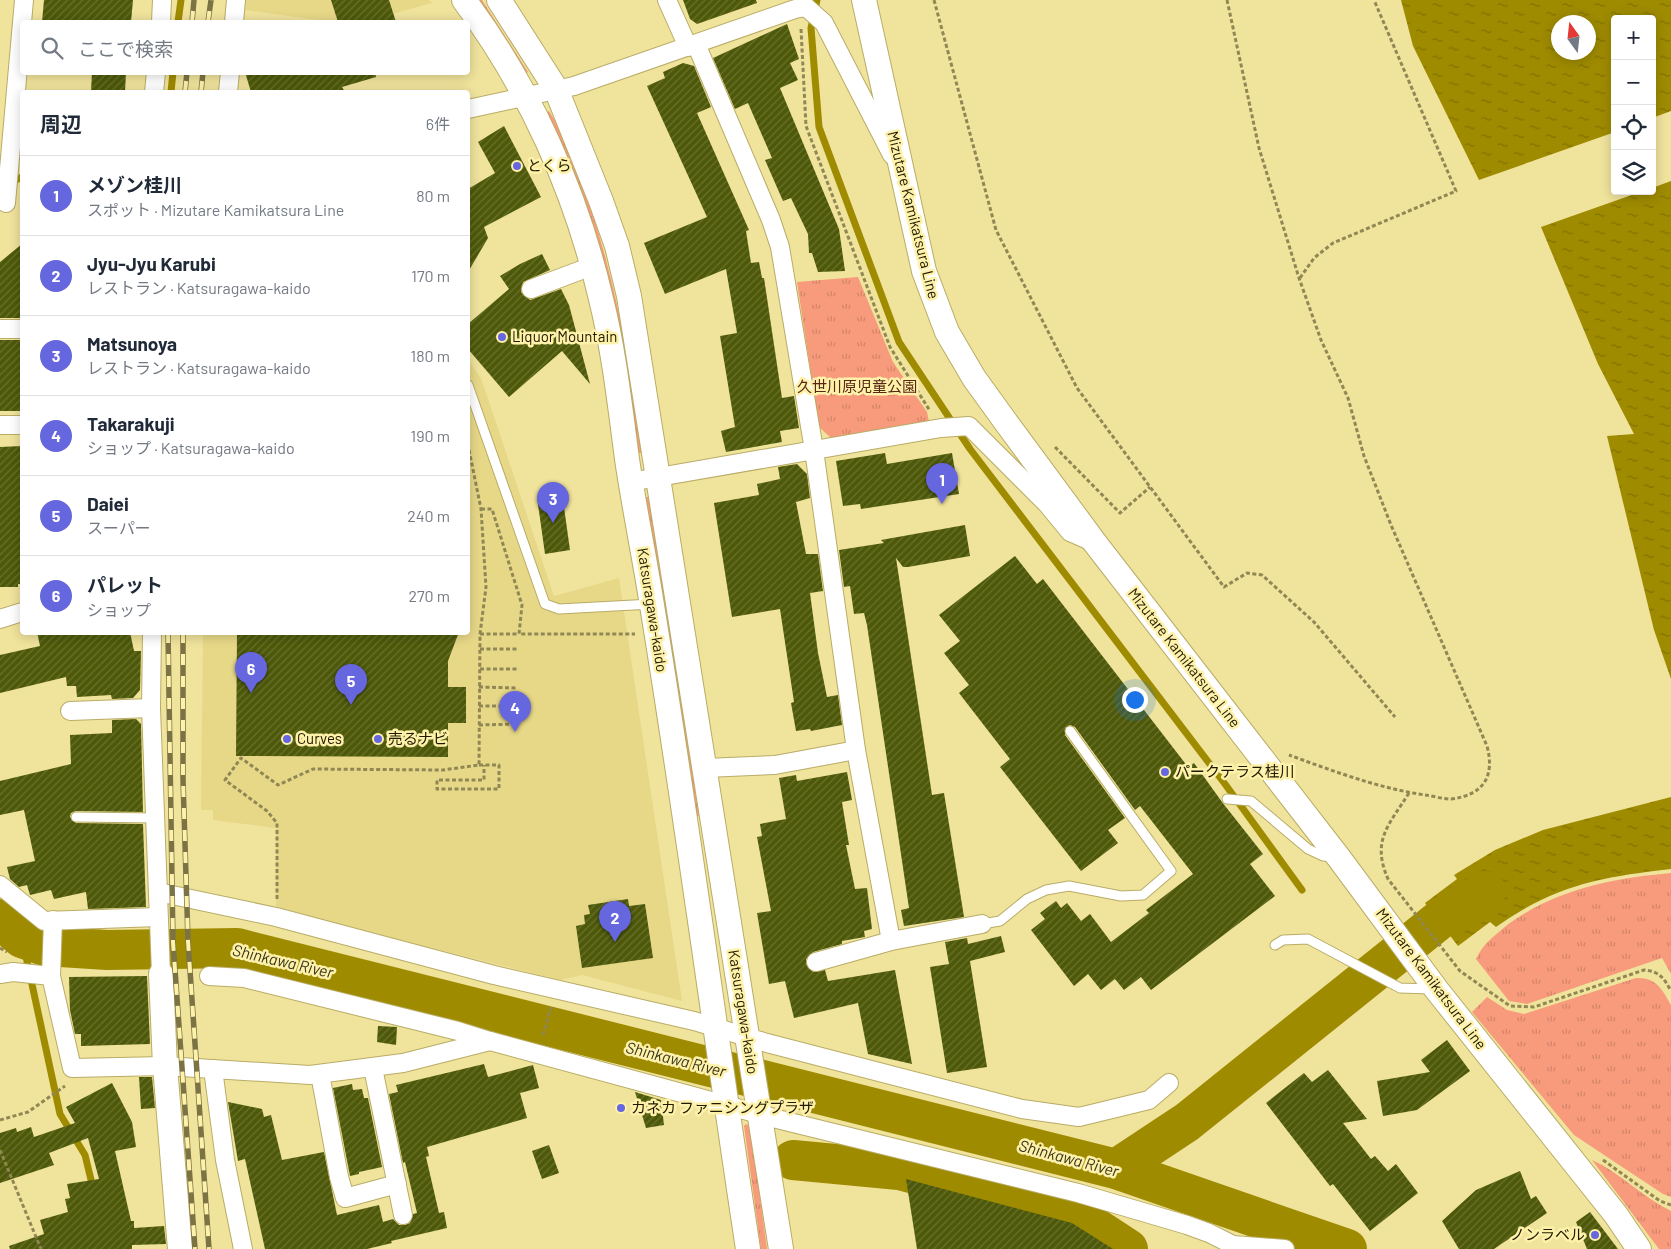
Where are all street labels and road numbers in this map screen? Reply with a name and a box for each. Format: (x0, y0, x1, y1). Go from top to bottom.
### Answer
street label: Mizutare Kamikatsura Line (884, 129, 944, 300)
street label: Katsuragawa-kaido (634, 546, 672, 673)
street label: Mizutare Kamikatsura Line (1125, 584, 1245, 731)
street label: Mizutare Kamikatsura Line (1373, 904, 1491, 1052)
street label: Katsuragawa-kaido (725, 948, 763, 1075)

